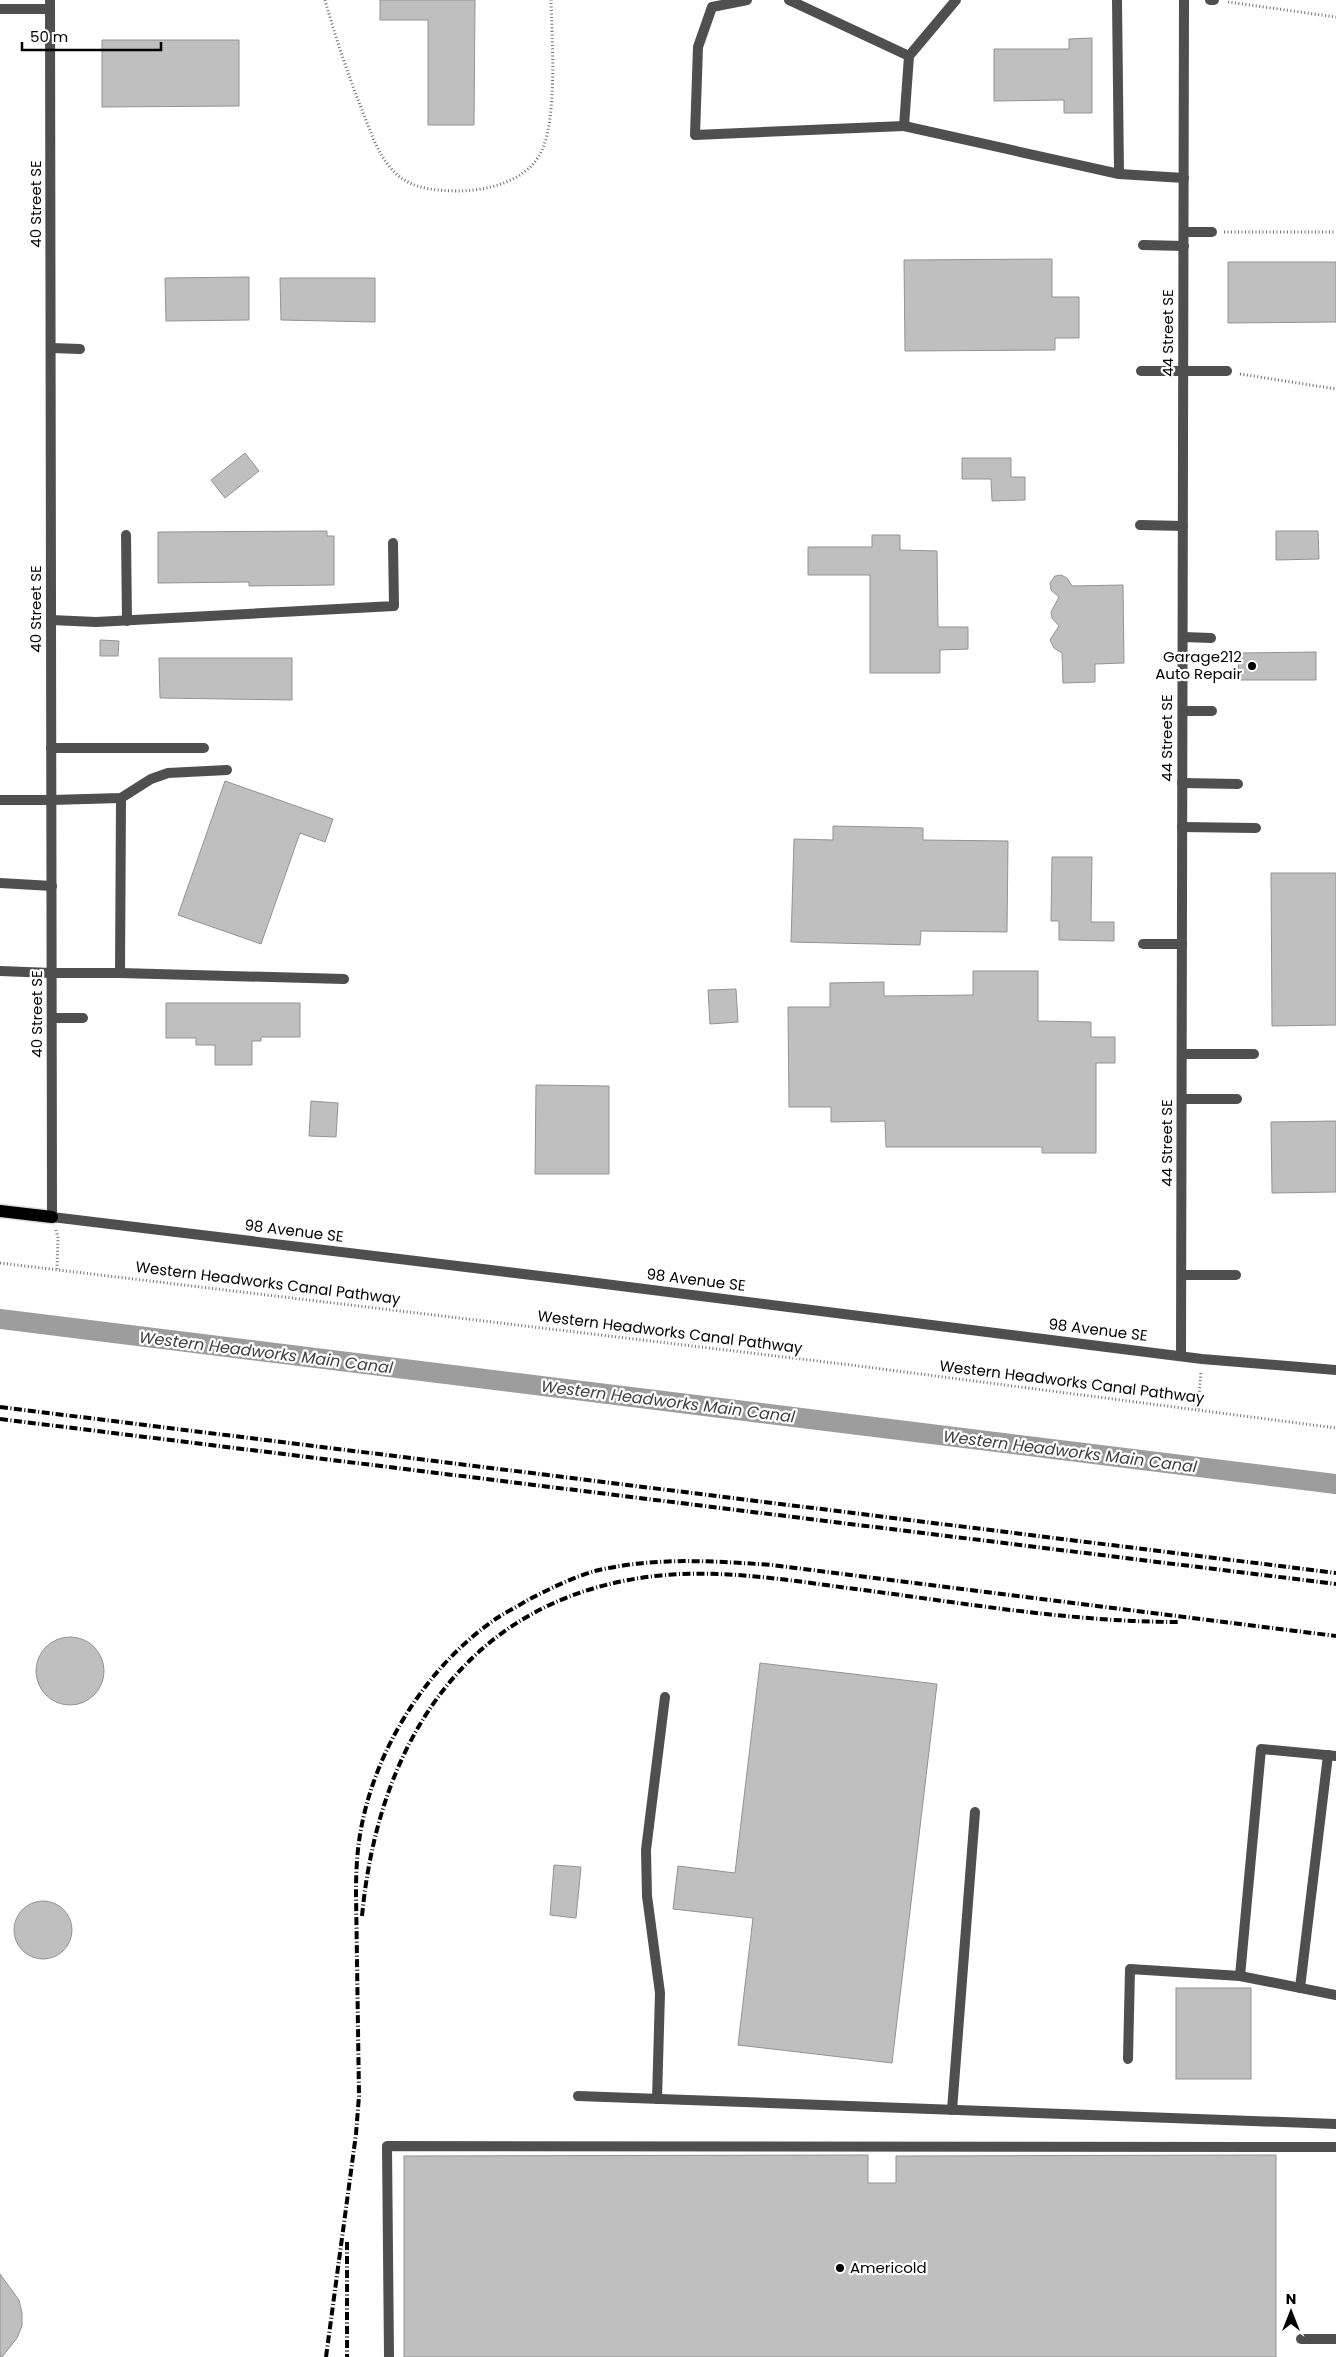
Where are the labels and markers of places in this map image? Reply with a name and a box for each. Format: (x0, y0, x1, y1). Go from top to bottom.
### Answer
place label: Garage212 Auto Repair (1155, 646, 1242, 684)
marker: Garage212 Auto Repair (1246, 660, 1258, 672)
place label: Americold (850, 2257, 927, 2278)
marker: Americold (834, 2262, 846, 2274)

